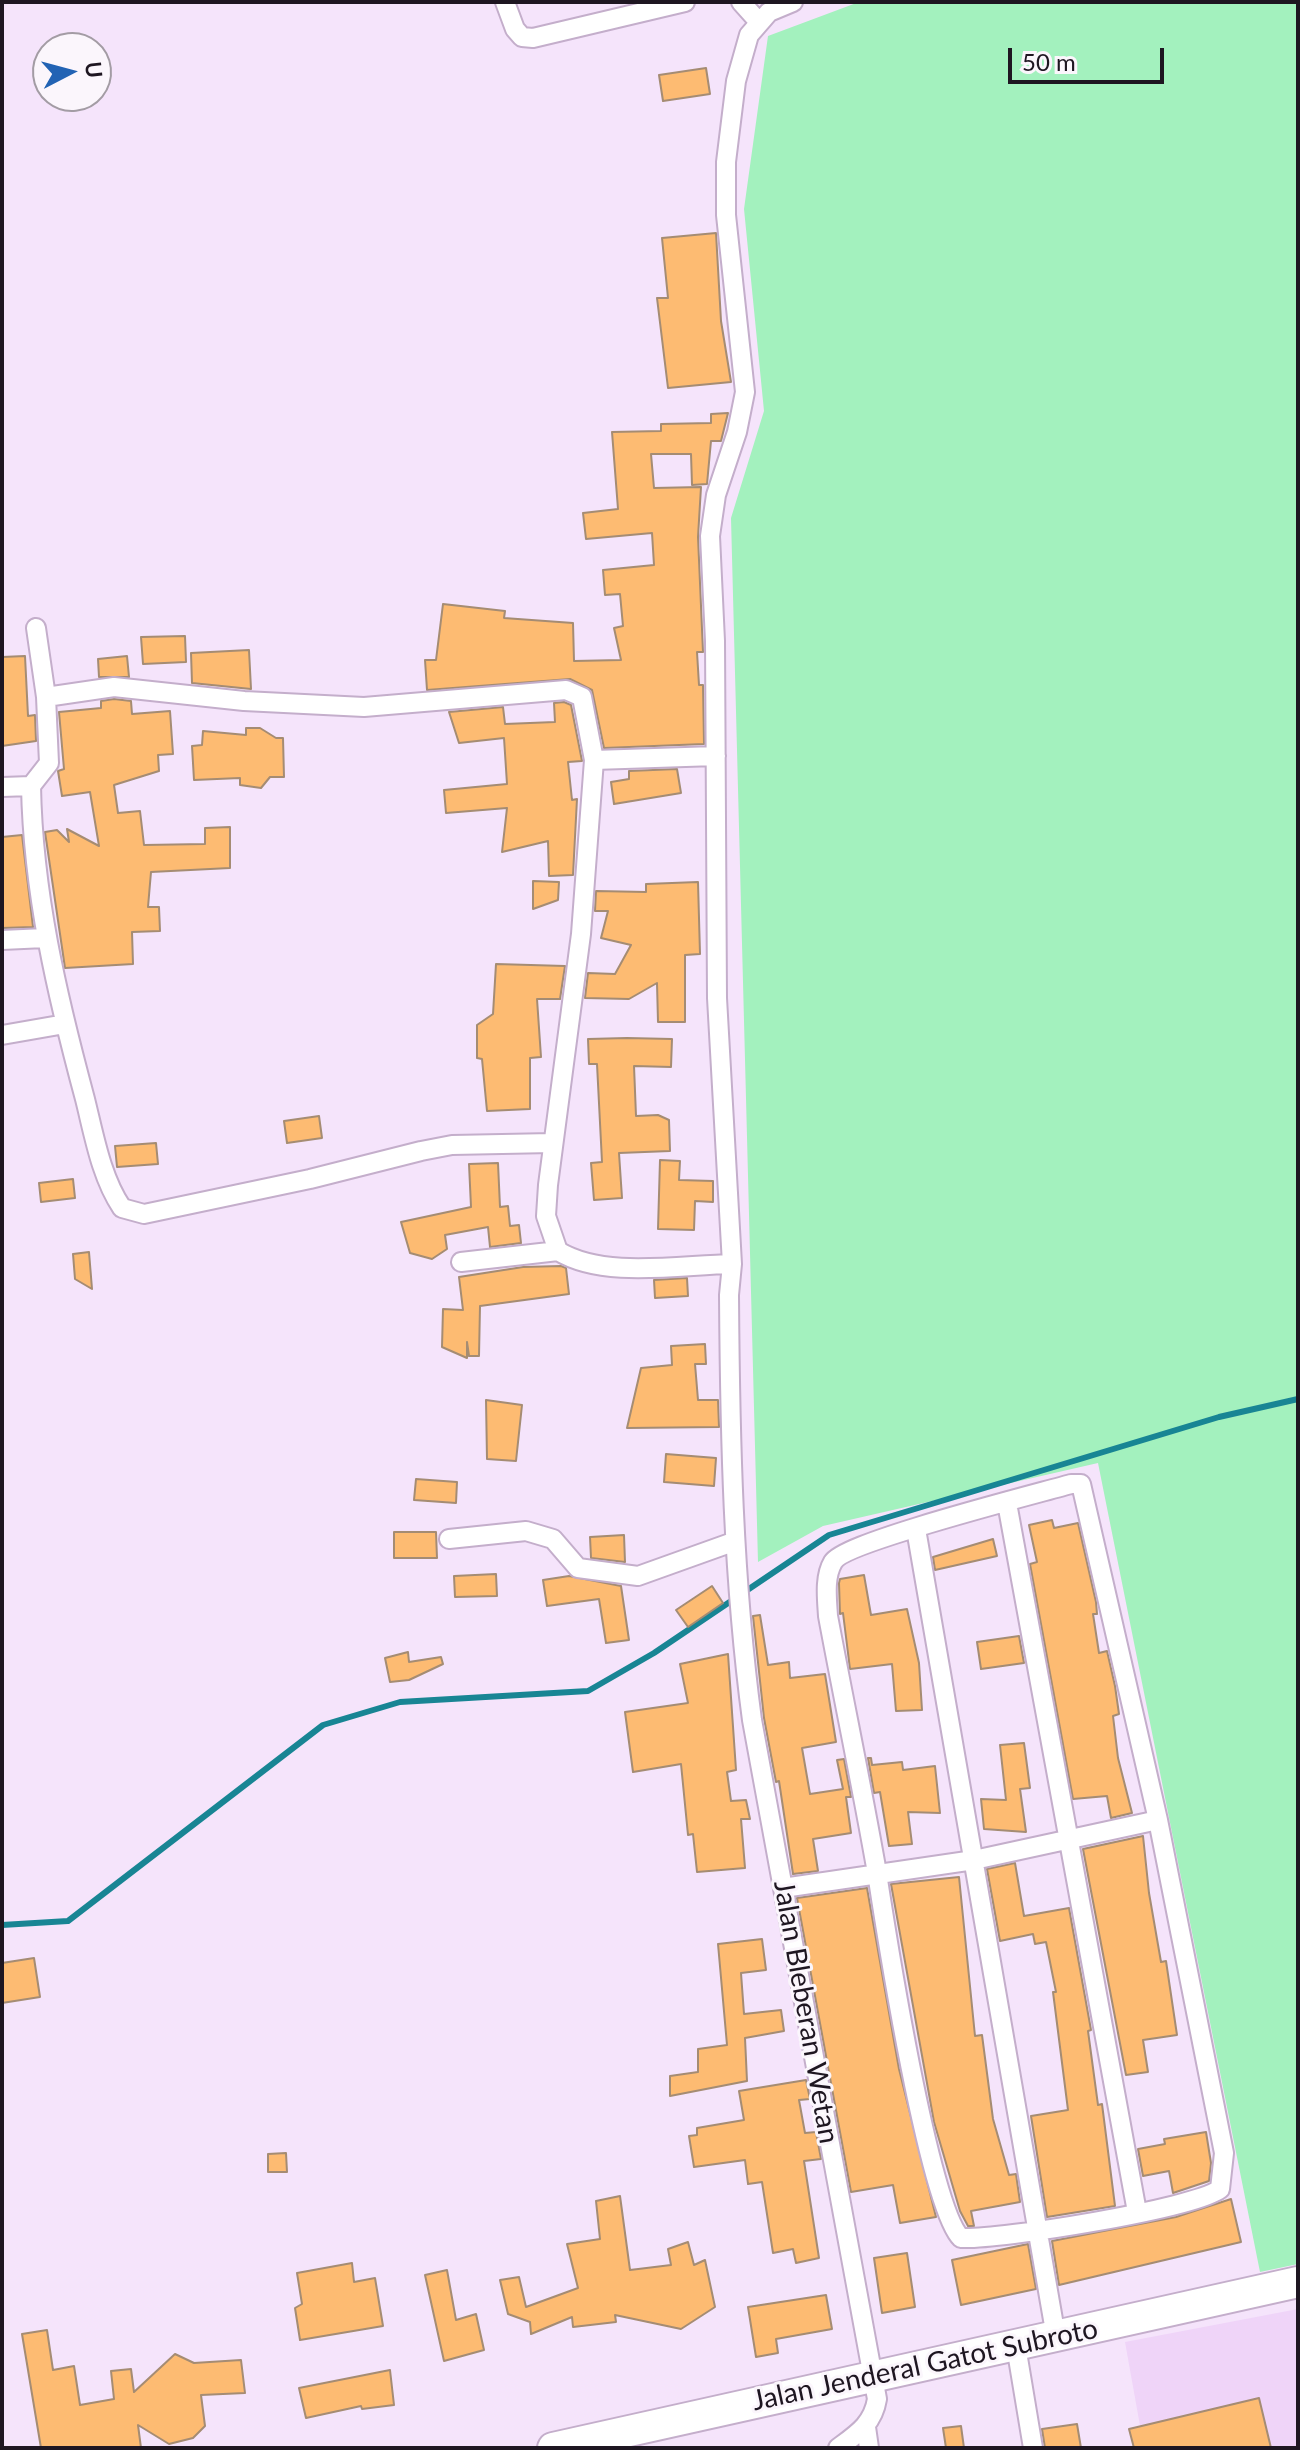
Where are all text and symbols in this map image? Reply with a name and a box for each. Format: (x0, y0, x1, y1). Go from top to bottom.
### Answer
north arrow (32, 32, 112, 112)
scale bar (1012, 32, 1168, 82)
text: 50 m (1022, 47, 1076, 76)
text: U (80, 60, 109, 79)
street label: Jalan Bleberan Wetan (766, 1878, 846, 2146)
street label: Jalan Jenderal Gatot Subroto (749, 2312, 1101, 2418)

